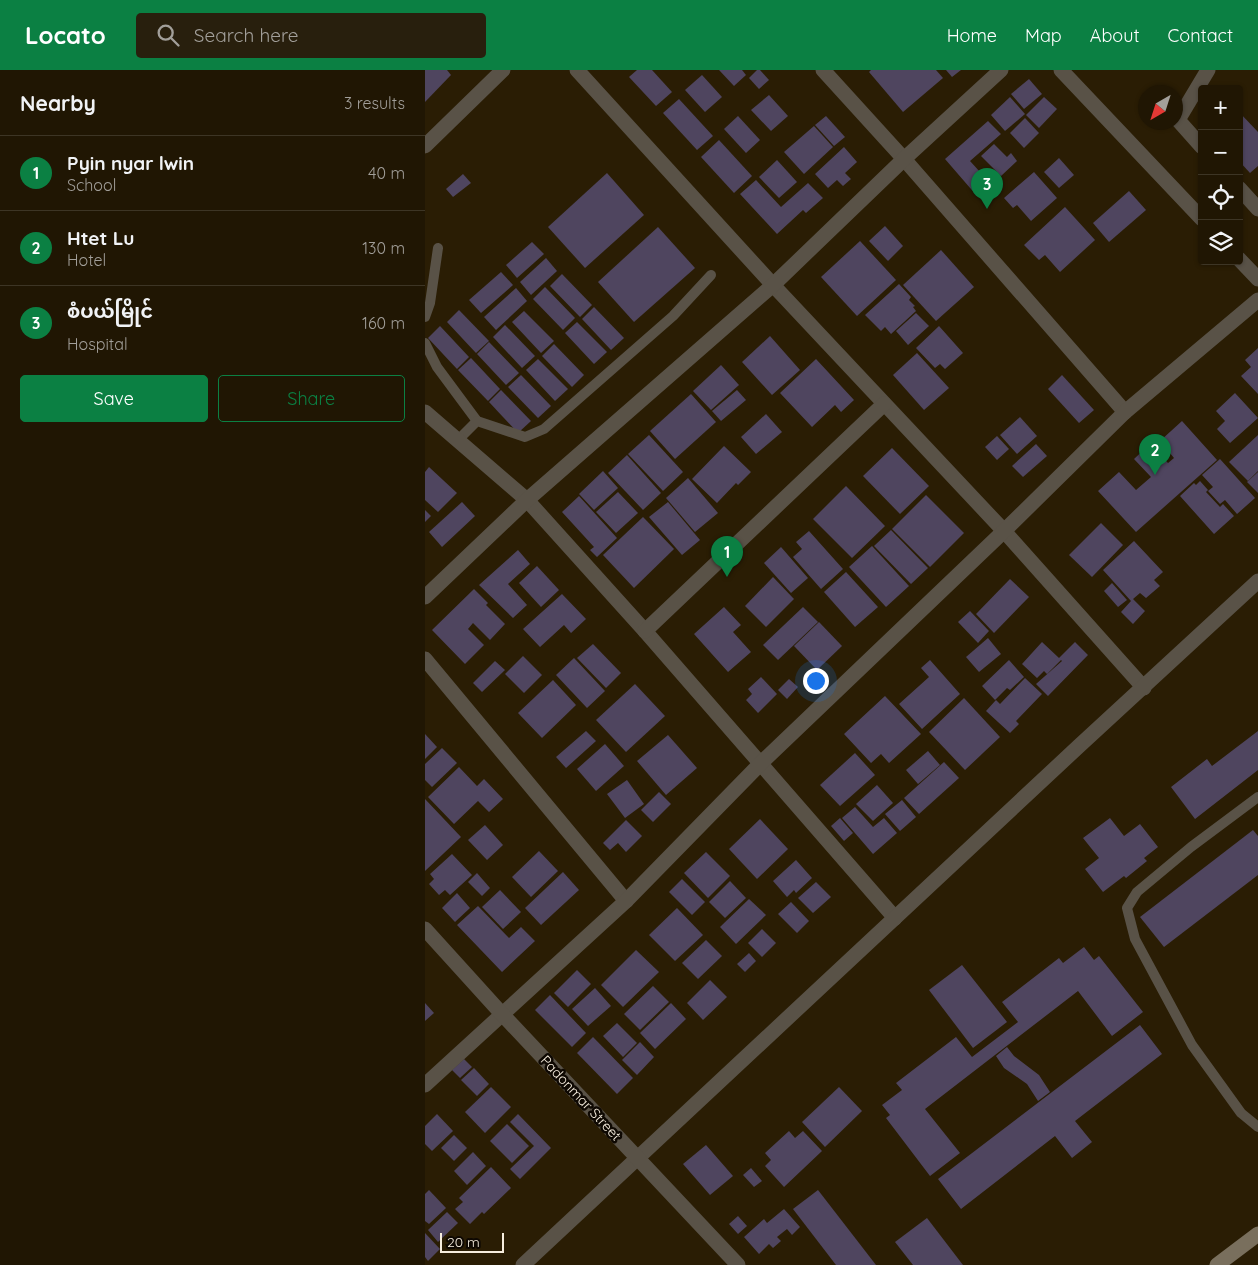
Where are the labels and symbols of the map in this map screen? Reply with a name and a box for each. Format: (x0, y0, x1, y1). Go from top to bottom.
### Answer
north arrow (1138, 85, 1183, 130)
pin: 3 (971, 168, 1003, 209)
pin: 2 (1139, 434, 1171, 475)
pin: 1 (711, 536, 743, 577)
your location (803, 668, 829, 694)
street label: Padonmar Street (537, 1051, 625, 1145)
scale bar (440, 1230, 504, 1253)

